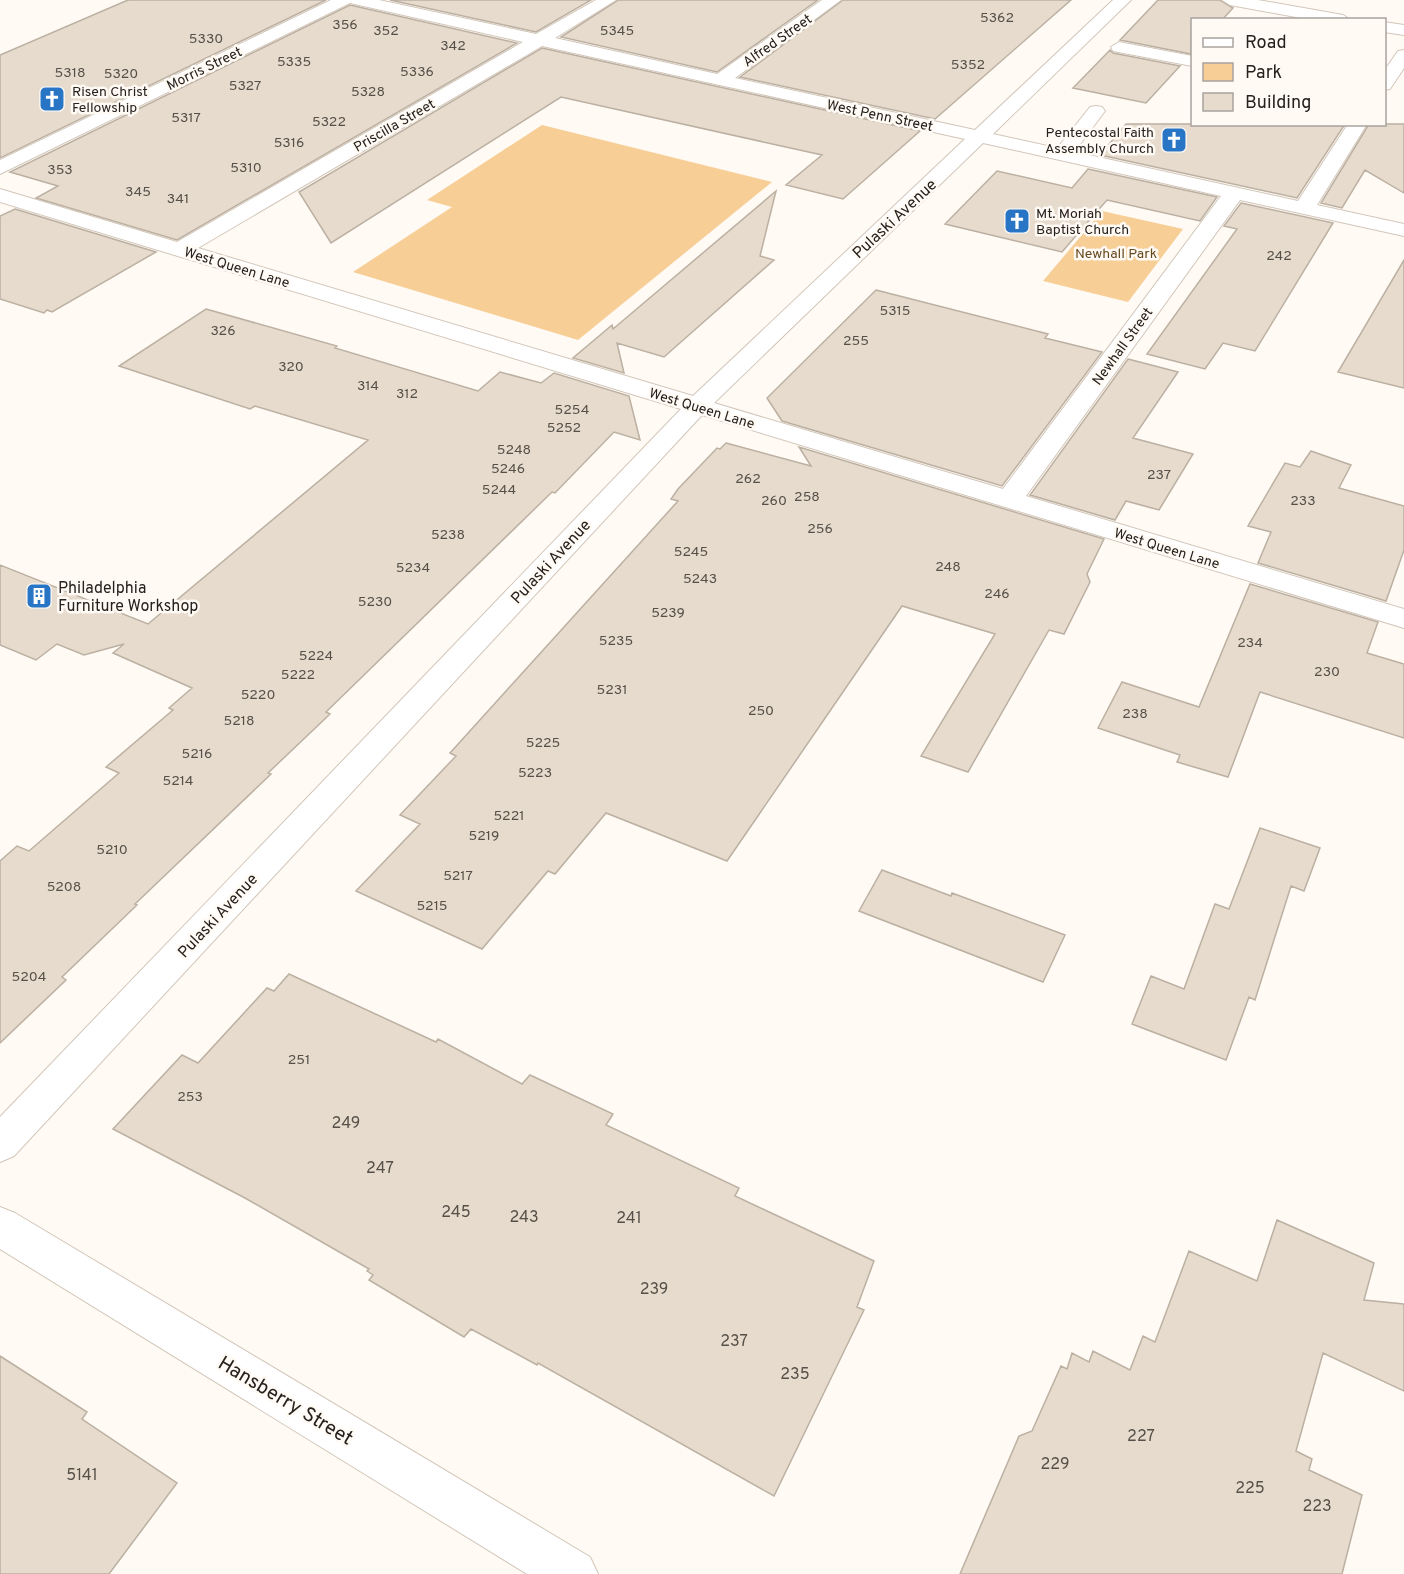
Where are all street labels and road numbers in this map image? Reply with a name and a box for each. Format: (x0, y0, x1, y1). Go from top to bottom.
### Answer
street label: Alfred Street (740, 11, 816, 71)
street label: Morris Street (164, 44, 245, 95)
street label: Priscilla Street (351, 96, 439, 156)
street label: West Penn Street (825, 97, 934, 136)
street label: Pulaski Avenue (849, 175, 942, 264)
street label: West Queen Lane (182, 244, 291, 293)
street label: Newhall Street (1089, 305, 1157, 389)
street label: West Queen Lane (647, 385, 756, 434)
street label: Pulaski Avenue (507, 516, 596, 609)
street label: West Queen Lane (1112, 525, 1221, 574)
street label: Pulaski Avenue (174, 870, 263, 963)
street label: Hansberry Street (213, 1351, 357, 1452)

